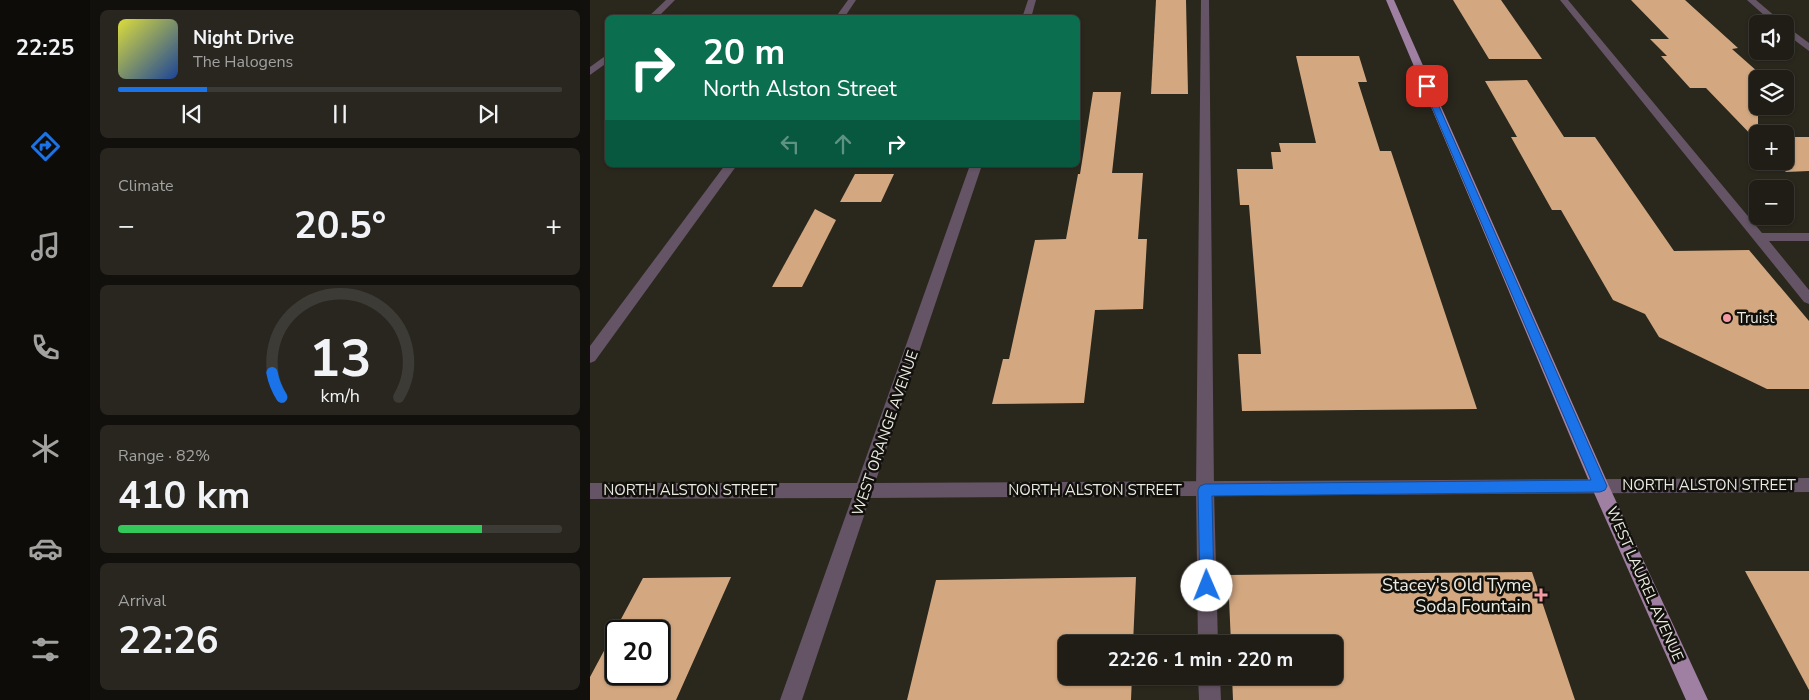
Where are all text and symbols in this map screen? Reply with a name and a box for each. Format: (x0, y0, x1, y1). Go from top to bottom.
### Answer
map controls (1749, 15, 1794, 225)
button: sound (1749, 15, 1794, 60)
text: Night Drive (193, 25, 294, 51)
text: 20 m (703, 29, 785, 76)
text: 22:25 (16, 33, 74, 63)
icon: right (620, 35, 685, 100)
text: The Halogens (193, 51, 293, 73)
pin (1406, 65, 1448, 107)
button: layers (1749, 70, 1794, 115)
icon: arrive (1413, 72, 1441, 100)
text: North Alston Street (703, 74, 897, 104)
icon: previous (178, 100, 206, 128)
icon: pause (326, 100, 354, 128)
icon: next (474, 100, 502, 128)
button: + (1749, 125, 1794, 170)
icon: directions (28, 129, 63, 164)
icon: left (776, 130, 804, 158)
icon: ahead (829, 130, 857, 158)
icon: right (882, 130, 910, 158)
text: Climate (118, 175, 173, 197)
button: − (1749, 180, 1794, 225)
text: 20.5° (294, 200, 386, 251)
text: − (118, 207, 135, 245)
text: + (545, 207, 562, 245)
icon: music (28, 229, 63, 264)
place label: Truist (1737, 308, 1775, 328)
marker: Truist (1721, 312, 1733, 324)
text: 13 (309, 323, 371, 394)
icon: phone (28, 330, 63, 365)
street label: WEST ORANGE AVENUE (847, 348, 923, 518)
text: km/h (320, 384, 360, 408)
icon: climate (28, 431, 63, 466)
text: Range · 82% (118, 445, 210, 467)
text: 410 km (118, 470, 250, 521)
street label: NORTH ALSTON STREET (1622, 475, 1796, 495)
street label: NORTH ALSTON STREET (603, 480, 777, 500)
street label: NORTH ALSTON STREET (1008, 480, 1182, 500)
street label: WEST LAUREL AVENUE (1602, 503, 1688, 665)
icon: car (28, 531, 63, 566)
position arrow (1180, 559, 1232, 611)
place label: Stacey's Old Tyme Soda Fountain (1382, 573, 1531, 618)
marker: Stacey's Old Tyme Soda Fountain (1535, 589, 1547, 601)
text: Arrival (118, 590, 166, 612)
text: 22:26 (118, 615, 219, 666)
speed limit sign: 20 (605, 620, 670, 685)
icon: filters (28, 632, 63, 667)
text: 22:26 · 1 min · 220 m (1108, 647, 1293, 673)

